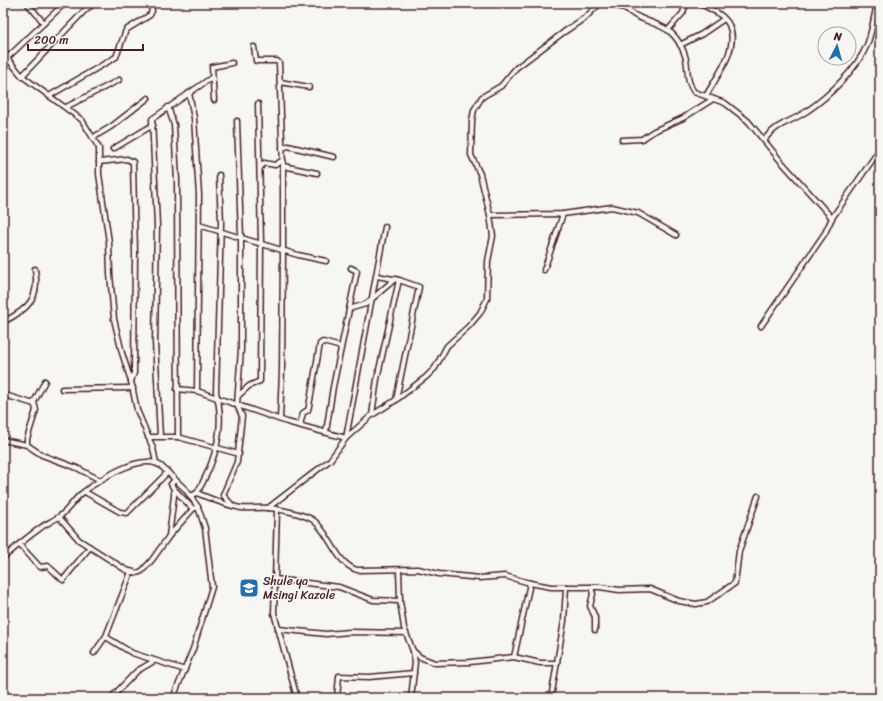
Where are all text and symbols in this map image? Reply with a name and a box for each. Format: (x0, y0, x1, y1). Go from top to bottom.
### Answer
scale bar (28, 26, 143, 52)
north arrow (817, 26, 857, 66)
text: N (832, 27, 843, 46)
text: 200 m (34, 29, 68, 51)
place label: Shule ya Msingi Kazole (263, 570, 335, 606)
school or university icon: Shule ya Msingi Kazole (238, 577, 260, 599)

